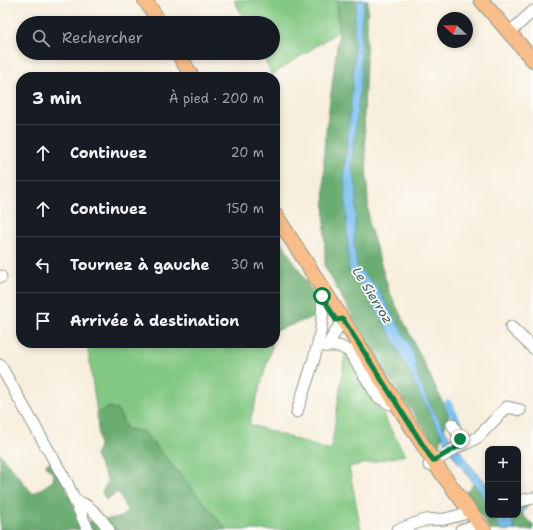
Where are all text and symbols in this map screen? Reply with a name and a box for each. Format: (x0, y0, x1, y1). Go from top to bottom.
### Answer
north arrow (437, 12, 473, 48)
search box (16, 16, 280, 60)
icon: search (30, 27, 52, 49)
text: Rechercher (62, 28, 143, 48)
text: 3 min (32, 87, 82, 109)
text: À pied · 200 m (169, 90, 264, 107)
icon: ahead (32, 142, 54, 164)
text: Continuez (70, 143, 147, 163)
text: 20 m (231, 144, 264, 161)
icon: ahead (32, 198, 54, 220)
text: Continuez (70, 199, 147, 219)
text: 150 m (226, 200, 264, 217)
icon: left (32, 254, 54, 276)
text: Tournez à gauche (70, 255, 210, 275)
text: 30 m (230, 256, 264, 273)
water label: Le Sierroz (348, 264, 397, 327)
route start (313, 287, 331, 305)
icon: arrive (32, 310, 54, 332)
text: Arrivée à destination (70, 311, 239, 331)
route end (451, 430, 469, 448)
map controls (485, 446, 521, 518)
button: + (485, 446, 521, 482)
button: − (485, 482, 521, 518)

